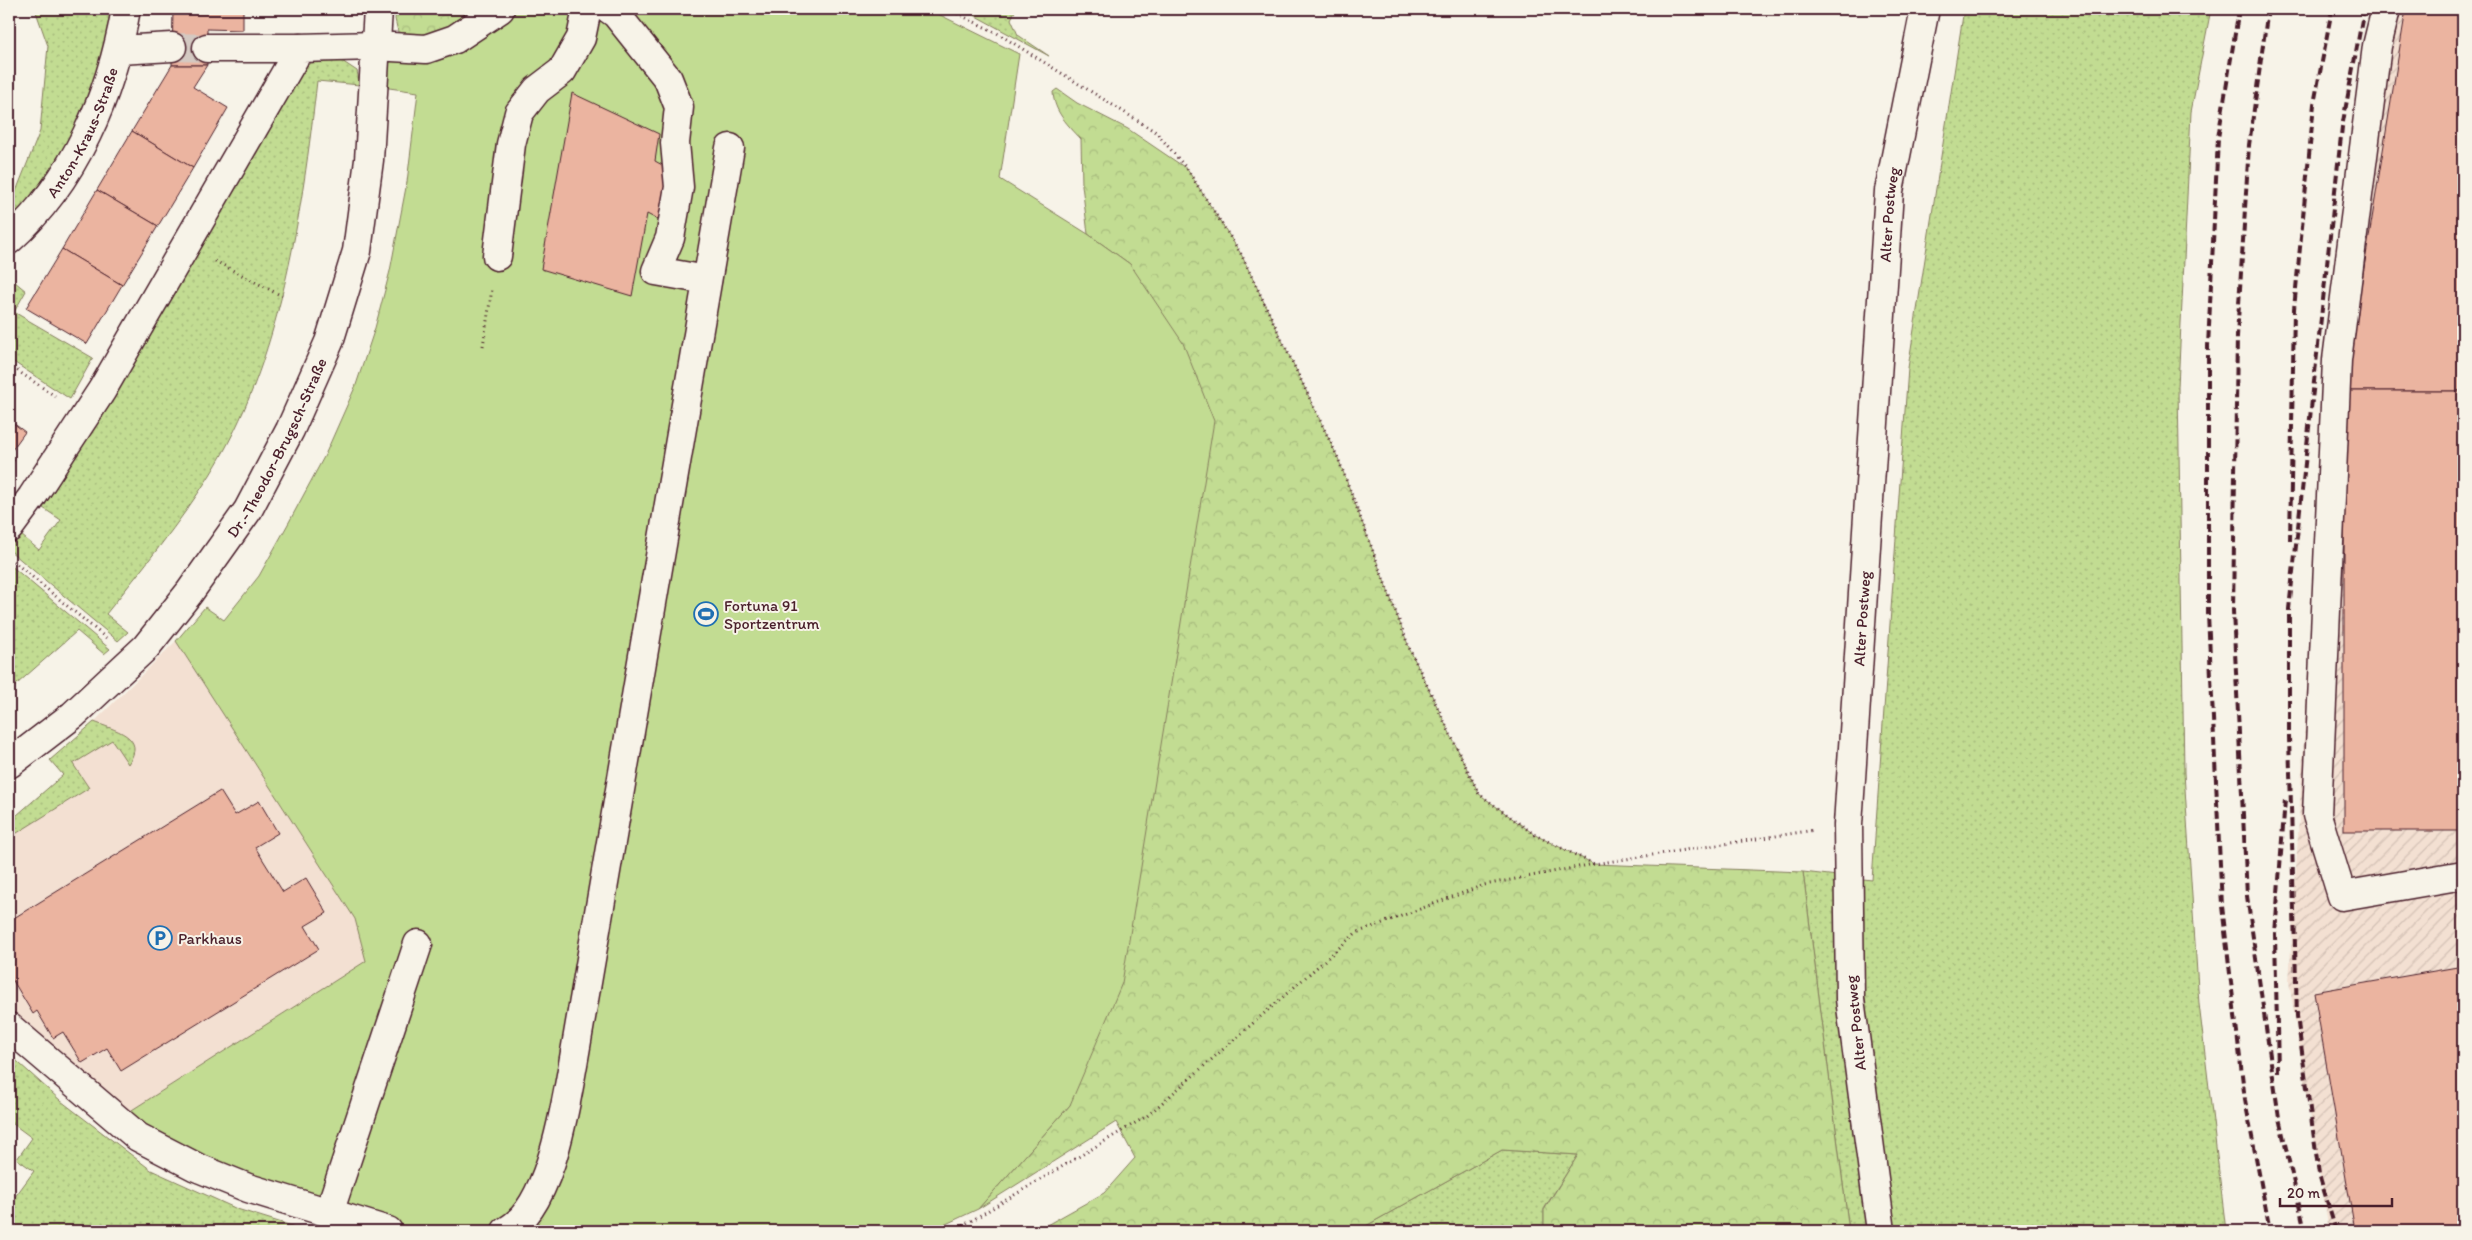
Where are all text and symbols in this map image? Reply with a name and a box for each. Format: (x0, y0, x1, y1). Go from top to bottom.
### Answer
street label: Anton-Kraus-Straße (43, 65, 122, 201)
street label: Alter Postweg (1875, 165, 1904, 263)
street label: Dr.-Theodor-Brugsch-Straße (223, 355, 331, 541)
street label: Alter Postweg (1849, 569, 1874, 667)
place label: Fortuna 91 Sportzentrum (724, 596, 820, 633)
sports icon: Fortuna 91 Sportzentrum (693, 601, 719, 627)
parking icon: Parkhaus (147, 925, 173, 951)
place label: Parkhaus (178, 929, 242, 948)
street label: Alter Postweg (1841, 974, 1870, 1071)
scale bar (2280, 1175, 2392, 1207)
text: 20 m (2287, 1184, 2321, 1202)

